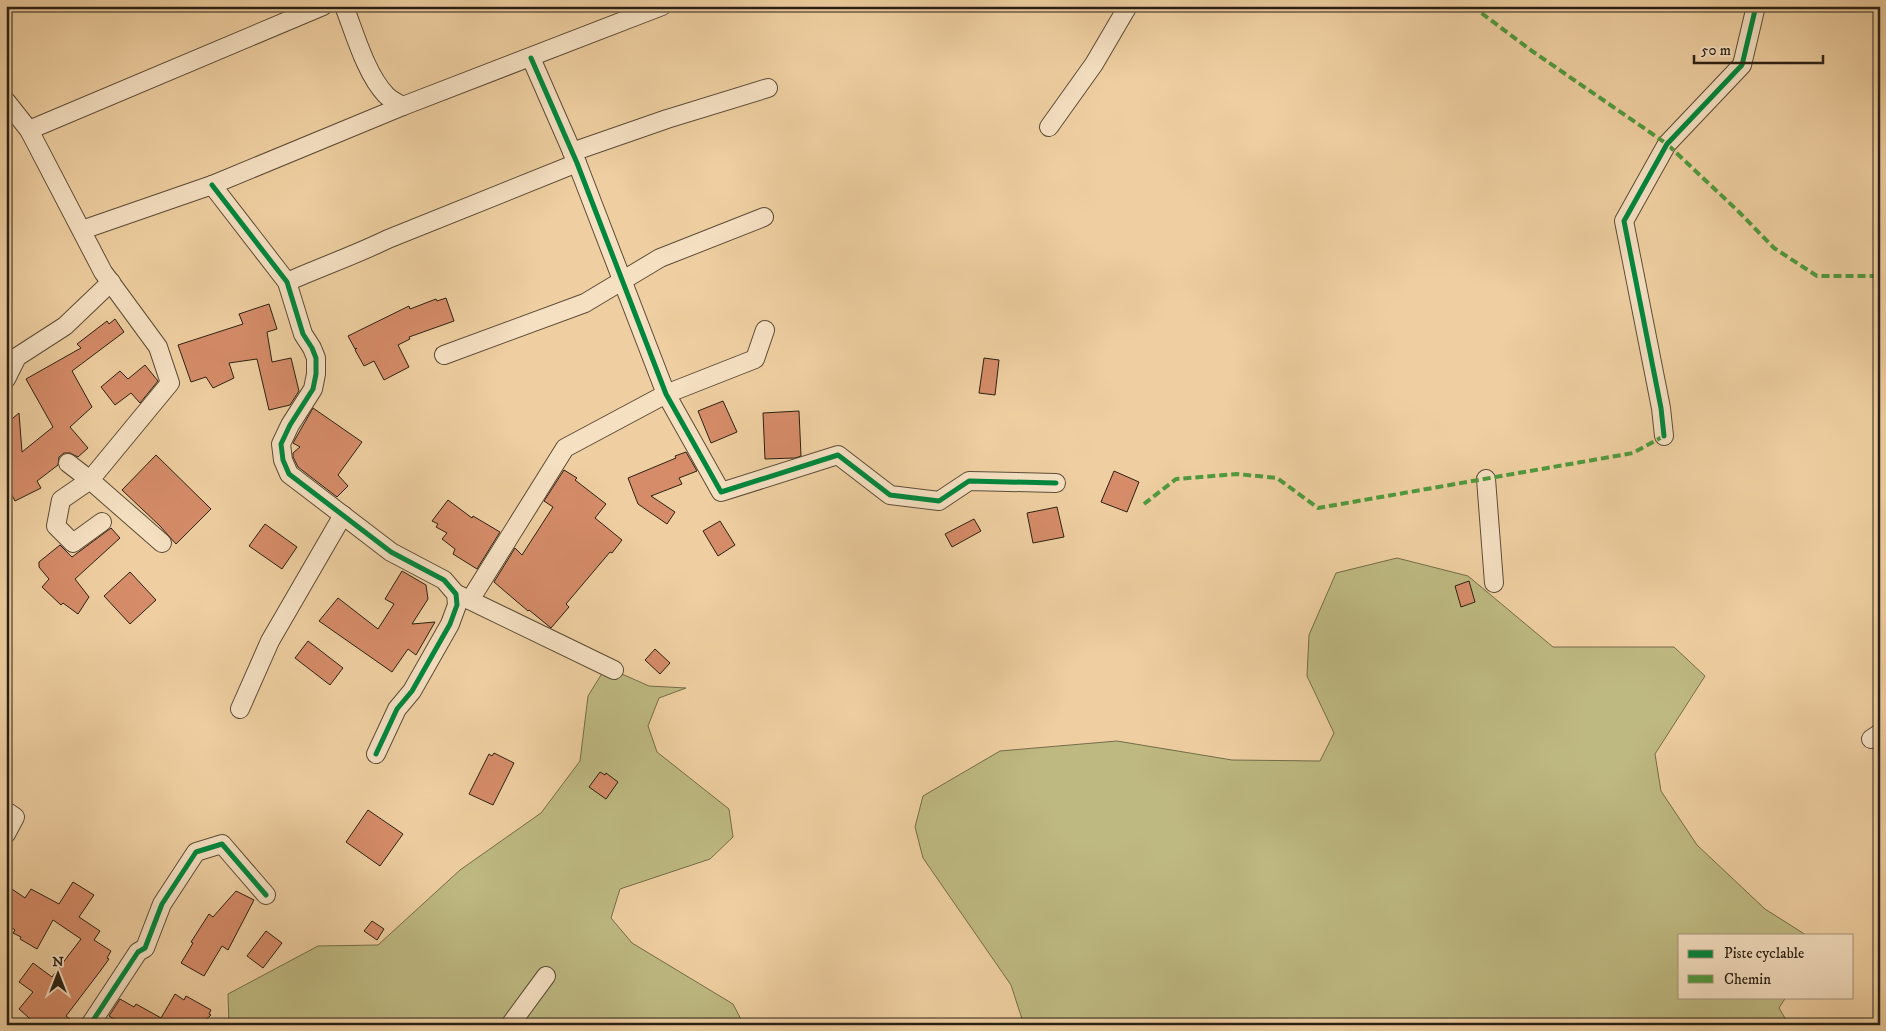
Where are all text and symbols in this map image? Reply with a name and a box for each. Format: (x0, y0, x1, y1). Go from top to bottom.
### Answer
scale bar (1694, 32, 1822, 64)
text: 50 m (1701, 41, 1731, 60)
legend (1678, 934, 1854, 998)
text: Piste cyclable (1724, 944, 1804, 963)
north arrow (32, 948, 82, 998)
text: N (52, 953, 64, 971)
text: Chemin (1724, 970, 1771, 989)

